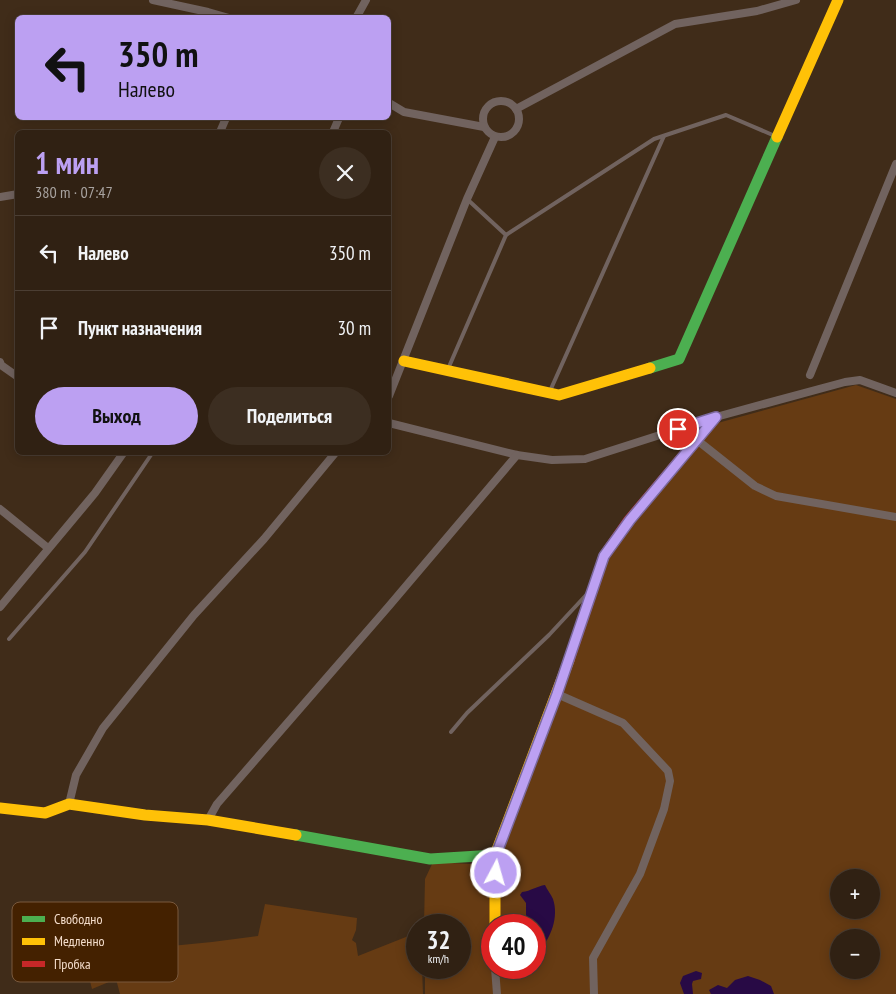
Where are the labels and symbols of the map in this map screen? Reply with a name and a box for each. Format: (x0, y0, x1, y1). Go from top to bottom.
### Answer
pin (657, 408, 699, 450)
position arrow (469, 846, 521, 898)
legend (12, 902, 178, 982)
text: Свободно (54, 910, 102, 928)
speed limit sign: 40 (481, 914, 546, 979)
text: Медленно (54, 932, 105, 950)
text: Пробка (54, 955, 91, 973)

